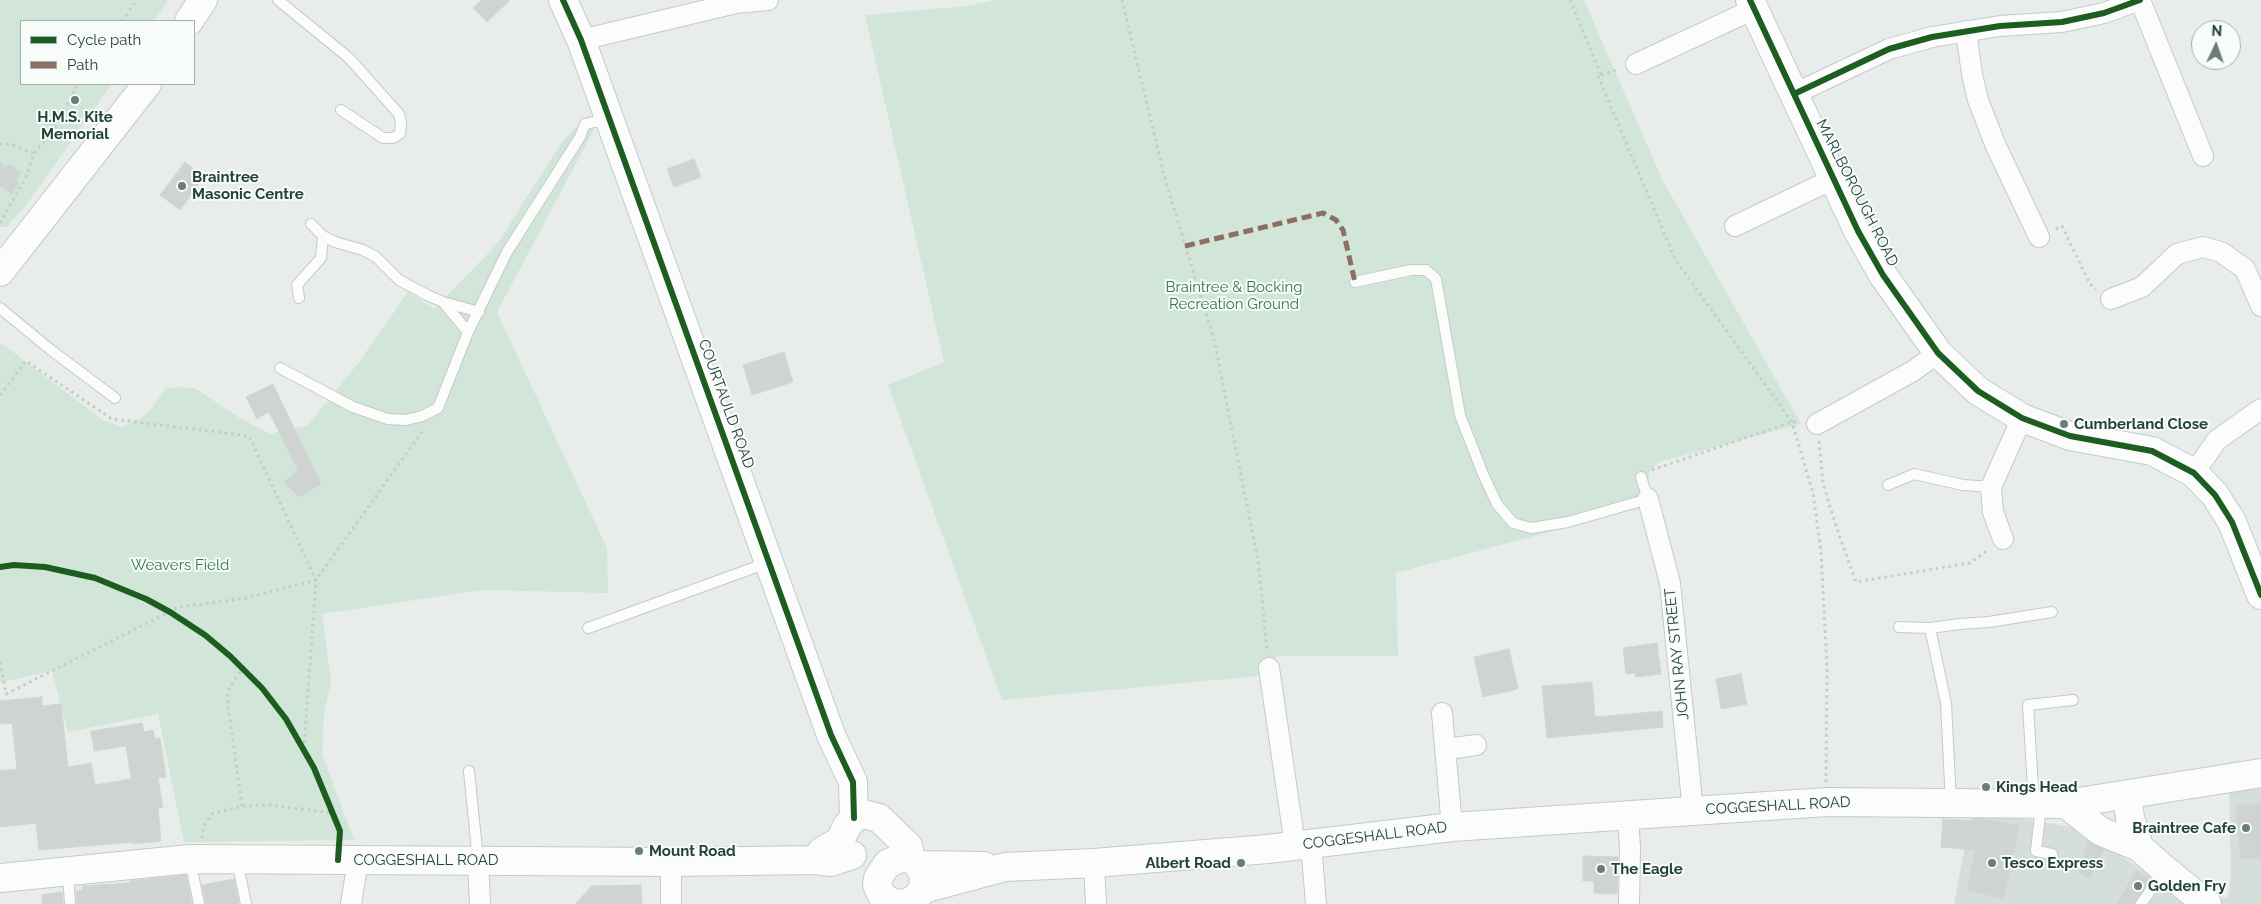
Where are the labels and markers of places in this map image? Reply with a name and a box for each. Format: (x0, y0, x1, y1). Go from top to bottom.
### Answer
marker: H.M.S. Kite Memorial (69, 94, 81, 106)
place label: H.M.S. Kite Memorial (37, 108, 113, 143)
place label: Braintree Masonic Centre (192, 168, 304, 203)
marker: Braintree Masonic Centre (176, 180, 188, 192)
place label: Cumberland Close (2074, 415, 2208, 433)
marker: Cumberland Close (2058, 418, 2070, 430)
place label: Kings Head (1996, 778, 2078, 796)
marker: Kings Head (1980, 781, 1992, 793)
place label: Braintree Cafe (2132, 819, 2236, 837)
marker: Braintree Cafe (2240, 822, 2252, 834)
place label: Mount Road (649, 842, 736, 860)
marker: Mount Road (633, 845, 645, 857)
place label: Albert Road (1145, 854, 1231, 872)
place label: Tesco Express (2002, 854, 2103, 872)
marker: Albert Road (1235, 857, 1247, 869)
marker: Tesco Express (1986, 857, 1998, 869)
place label: The Eagle (1611, 860, 1683, 878)
marker: The Eagle (1595, 863, 1607, 875)
place label: Golden Fry (2148, 877, 2226, 895)
marker: Golden Fry (2132, 880, 2144, 892)

